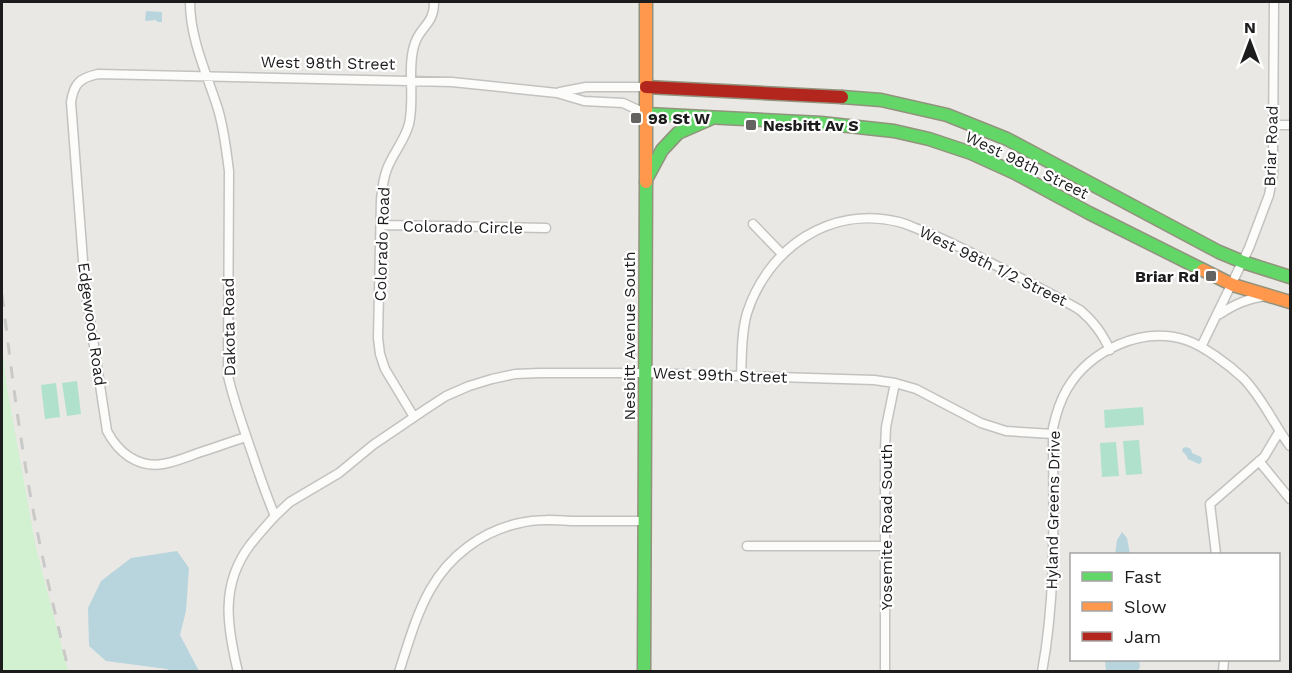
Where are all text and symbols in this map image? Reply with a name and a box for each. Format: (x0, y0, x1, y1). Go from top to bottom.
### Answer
north arrow (1220, 12, 1280, 72)
text: N (1244, 18, 1256, 37)
street label: West 98th Street (261, 52, 396, 74)
street label: Briar Road (1260, 105, 1282, 187)
place label: 98 St W (648, 109, 710, 128)
marker: 98 St W (629, 111, 643, 125)
place label: Nesbitt Av S (763, 116, 858, 135)
marker: Nesbitt Av S (744, 118, 758, 132)
street label: West 98th Street (962, 127, 1092, 203)
street label: Colorado Road (371, 186, 393, 302)
street label: Colorado Circle (403, 216, 523, 238)
street label: West 98th 1/2 Street (916, 222, 1070, 310)
street label: Nesbitt Avenue South (620, 251, 639, 421)
street label: Edgewood Road (74, 261, 110, 387)
place label: Briar Rd (1135, 267, 1199, 286)
marker: Briar Rd (1204, 269, 1218, 283)
street label: Dakota Road (219, 277, 239, 377)
street label: West 99th Street (652, 363, 788, 387)
street label: Hyland Greens Drive (1042, 430, 1064, 590)
street label: Yosemite Road South (877, 443, 896, 611)
legend (1070, 553, 1280, 661)
text: Fast (1124, 566, 1162, 587)
text: Slow (1124, 596, 1167, 617)
text: Jam (1124, 626, 1161, 647)

